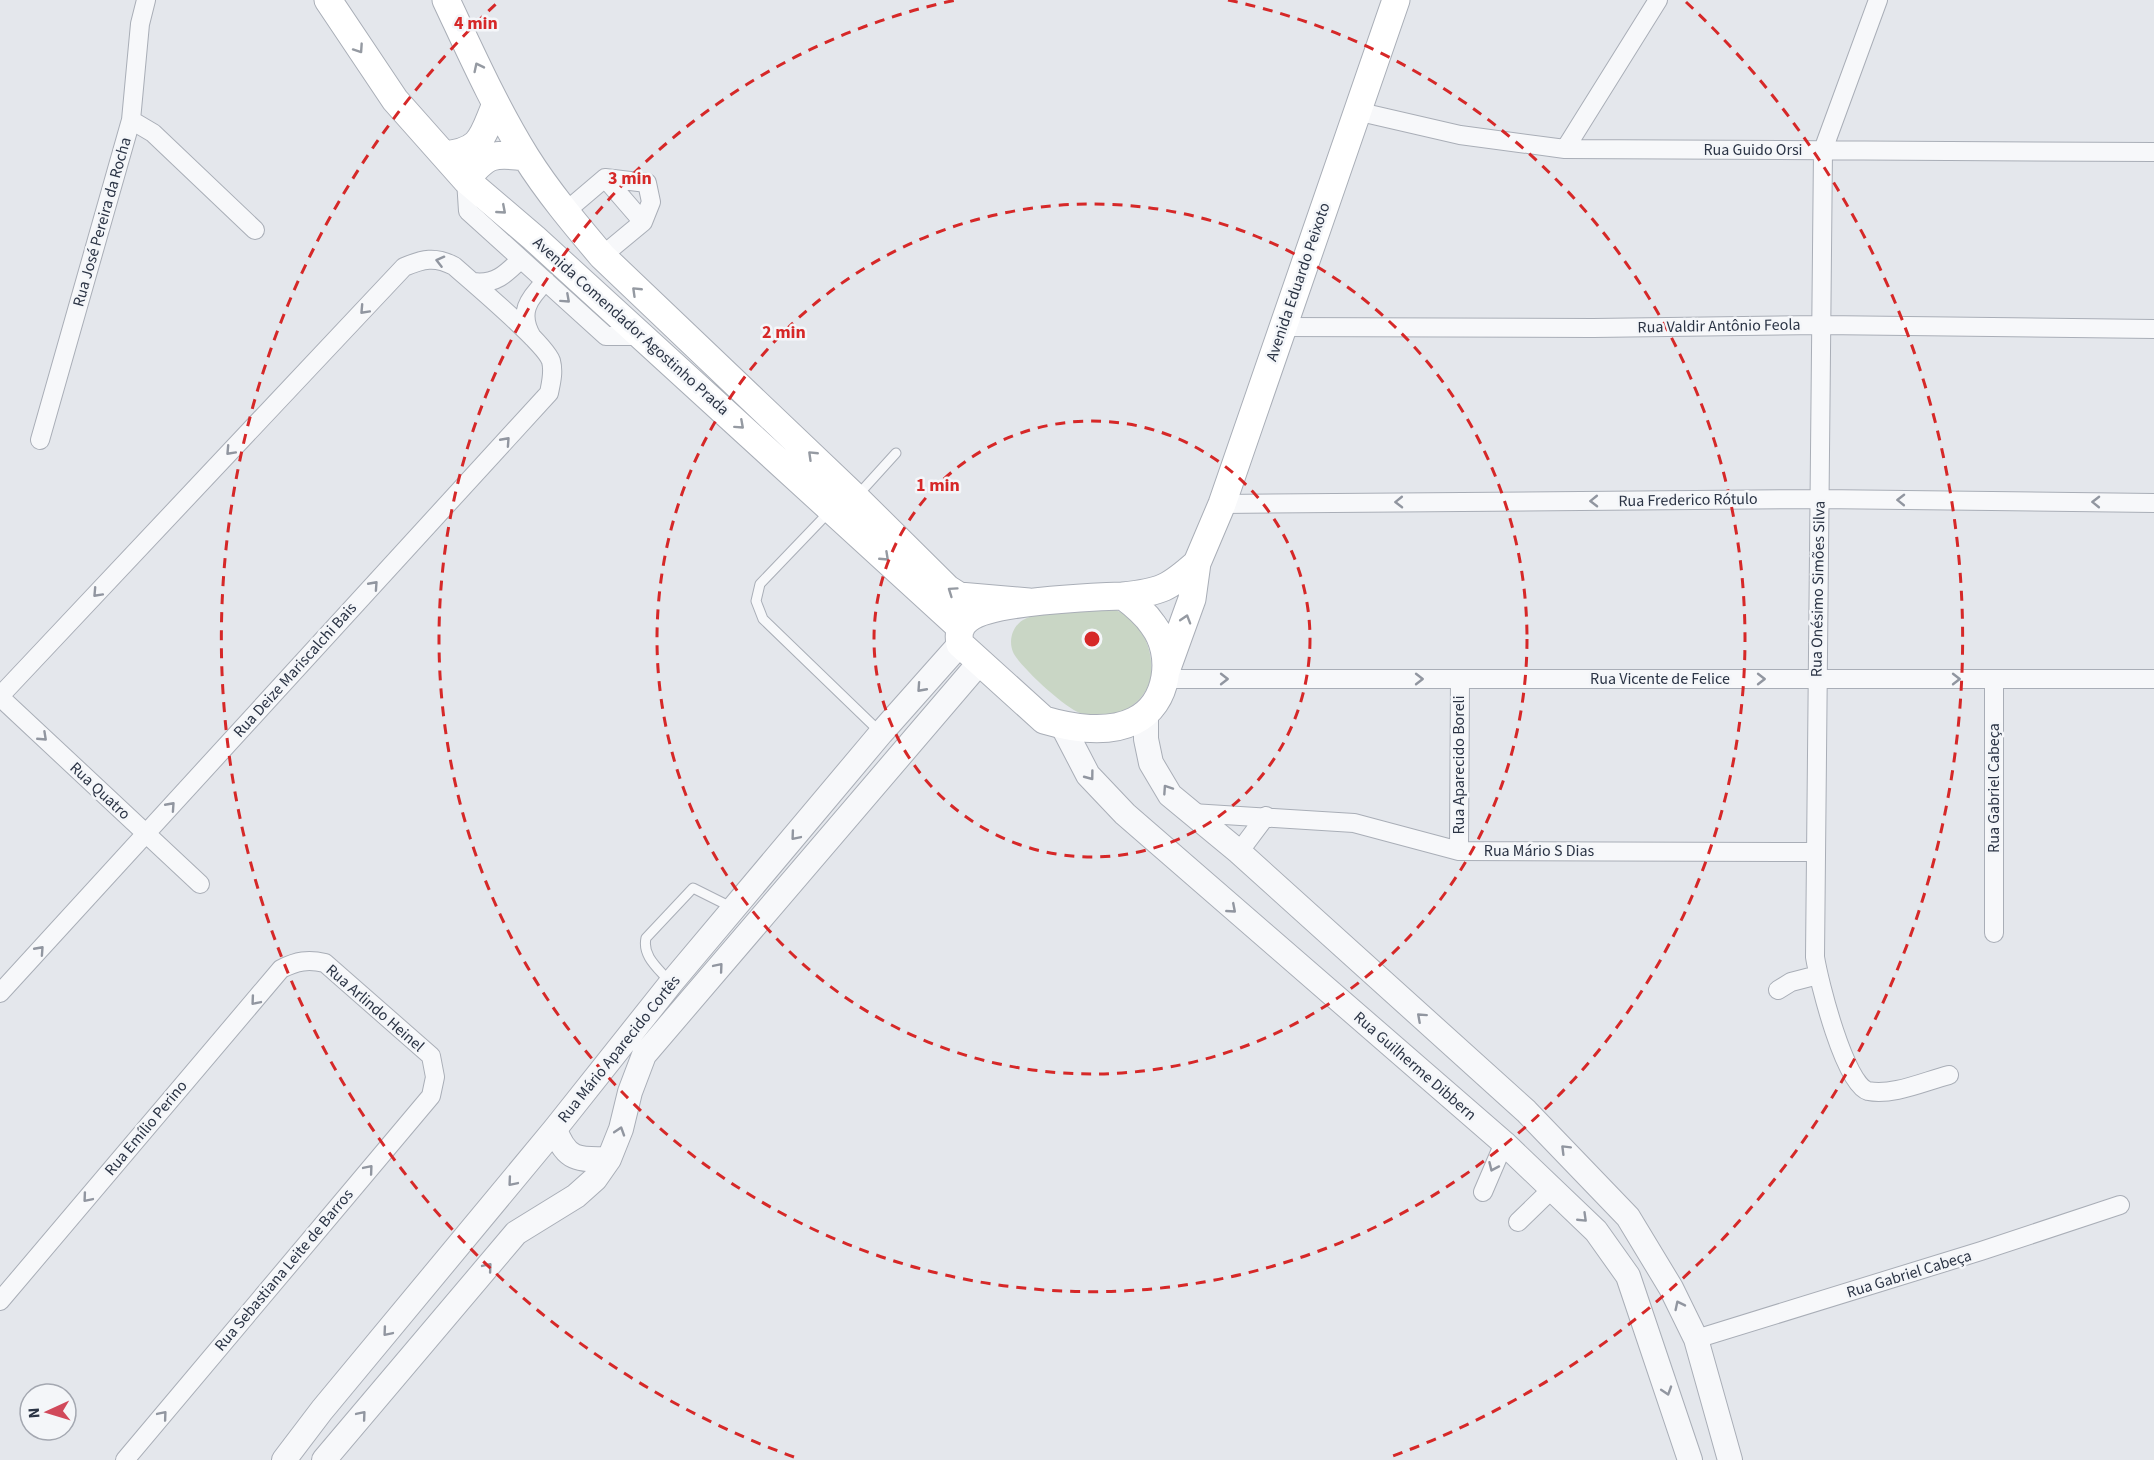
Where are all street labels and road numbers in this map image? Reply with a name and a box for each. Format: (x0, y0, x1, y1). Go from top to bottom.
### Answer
street label: Rua José Pereira da Rocha (67, 135, 137, 309)
street label: Rua Guido Orsi (1703, 139, 1803, 161)
street label: Avenida Eduardo Peixoto (1260, 200, 1336, 364)
street label: Avenida Comendador Agostinho Prada (528, 232, 734, 420)
street label: Rua Valdir Antônio Feola (1637, 314, 1801, 338)
street label: Rua Frederico Rótulo (1618, 488, 1758, 512)
street label: Rua Onésimo Simões Silva (1805, 501, 1831, 677)
street label: Rua Deize Mariscalchi Bais (228, 597, 362, 742)
street label: Rua Vicente de Felice (1590, 668, 1730, 690)
street label: Rua Aparecido Boreli (1448, 695, 1470, 835)
street label: Rua Gabriel Cabeça (1983, 723, 2005, 853)
street label: Rua Quatro (65, 757, 135, 825)
street label: Rua Mário S Dias (1484, 840, 1595, 862)
street label: Rua Arlindo Heinel (321, 959, 429, 1057)
street label: Rua Mário Aparecido Cortês (553, 970, 686, 1127)
street label: Rua Guilherme Dibbern (1349, 1007, 1481, 1125)
street label: Rua Emílio Perino (100, 1076, 192, 1180)
street label: Rua Sebastiana Leite de Barros (209, 1184, 359, 1356)
street label: Rua Gabriel Cabeça (1844, 1245, 1974, 1303)

